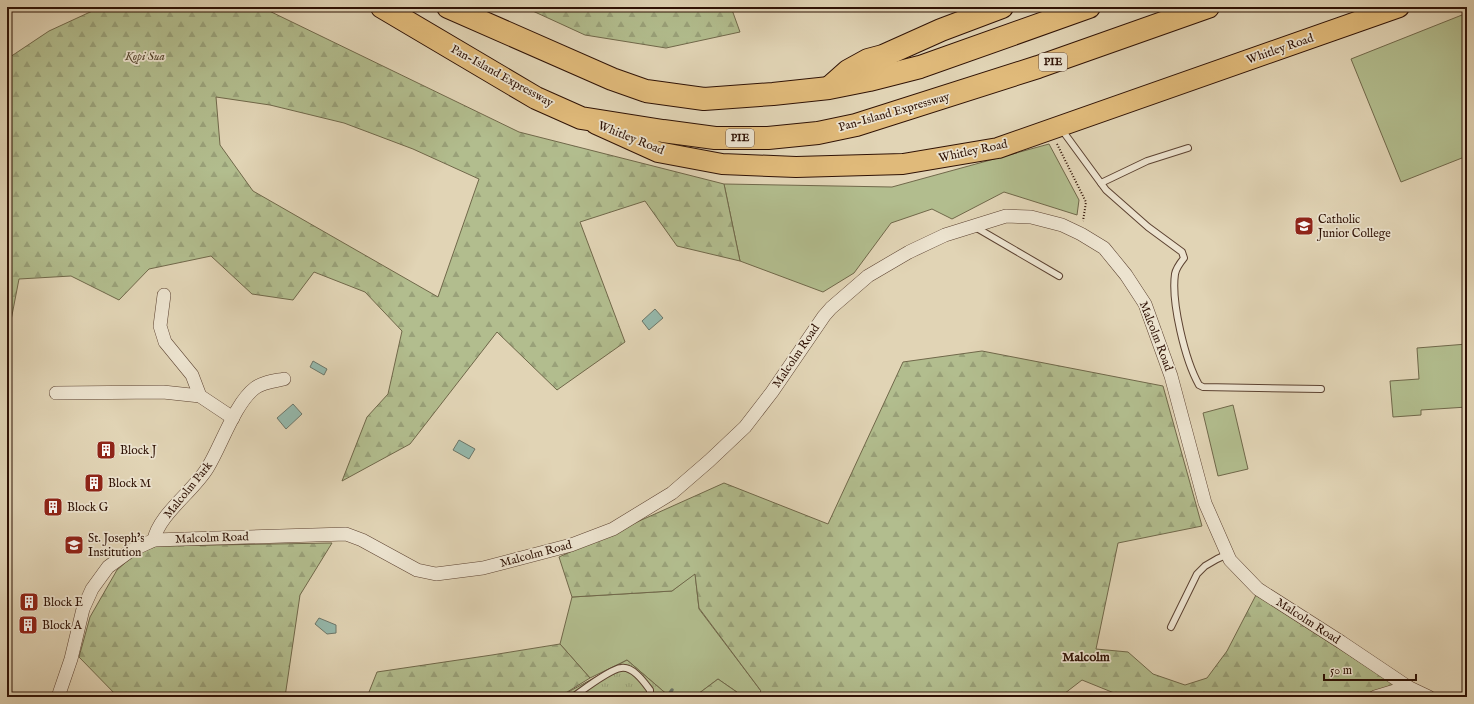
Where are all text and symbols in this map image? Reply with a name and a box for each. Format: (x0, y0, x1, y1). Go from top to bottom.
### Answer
street label: Whitley Road (1244, 30, 1316, 67)
street label: Pan-Island Expressway (448, 42, 556, 111)
park label: Kopi Sua (124, 49, 165, 64)
road number: PIE (1039, 53, 1067, 71)
street label: Pan-Island Expressway (837, 89, 952, 136)
street label: Whitley Road (596, 118, 667, 158)
road number: PIE (726, 129, 754, 147)
street label: Whitley Road (937, 136, 1009, 166)
place label: Catholic Junior College (1316, 212, 1391, 242)
school or university icon: Catholic Junior College (1293, 215, 1315, 237)
street label: Malcolm Road (1136, 299, 1176, 374)
street label: Malcolm Road (769, 321, 823, 391)
building icon: Block J (95, 439, 117, 461)
place label: Block J (120, 443, 157, 459)
street label: Malcolm Park (160, 458, 216, 522)
building icon: Block M (83, 472, 105, 494)
place label: Block M (108, 476, 151, 491)
building icon: Block G (42, 496, 64, 518)
place label: Block G (67, 500, 109, 515)
street label: Malcolm Road (175, 529, 250, 547)
place label: St. Joseph's Institution (88, 531, 145, 560)
school or university icon: St. Joseph's Institution (63, 534, 85, 556)
street label: Malcolm Road (499, 537, 574, 571)
building icon: Block E (18, 591, 40, 613)
place label: Block E (43, 595, 83, 610)
street label: Malcolm Road (1273, 595, 1343, 648)
building icon: Block A (17, 614, 39, 636)
place label: Block A (42, 618, 83, 633)
district label: Malcolm (1062, 649, 1110, 666)
scale bar (1324, 656, 1416, 682)
text: 50 m (1330, 663, 1352, 678)

